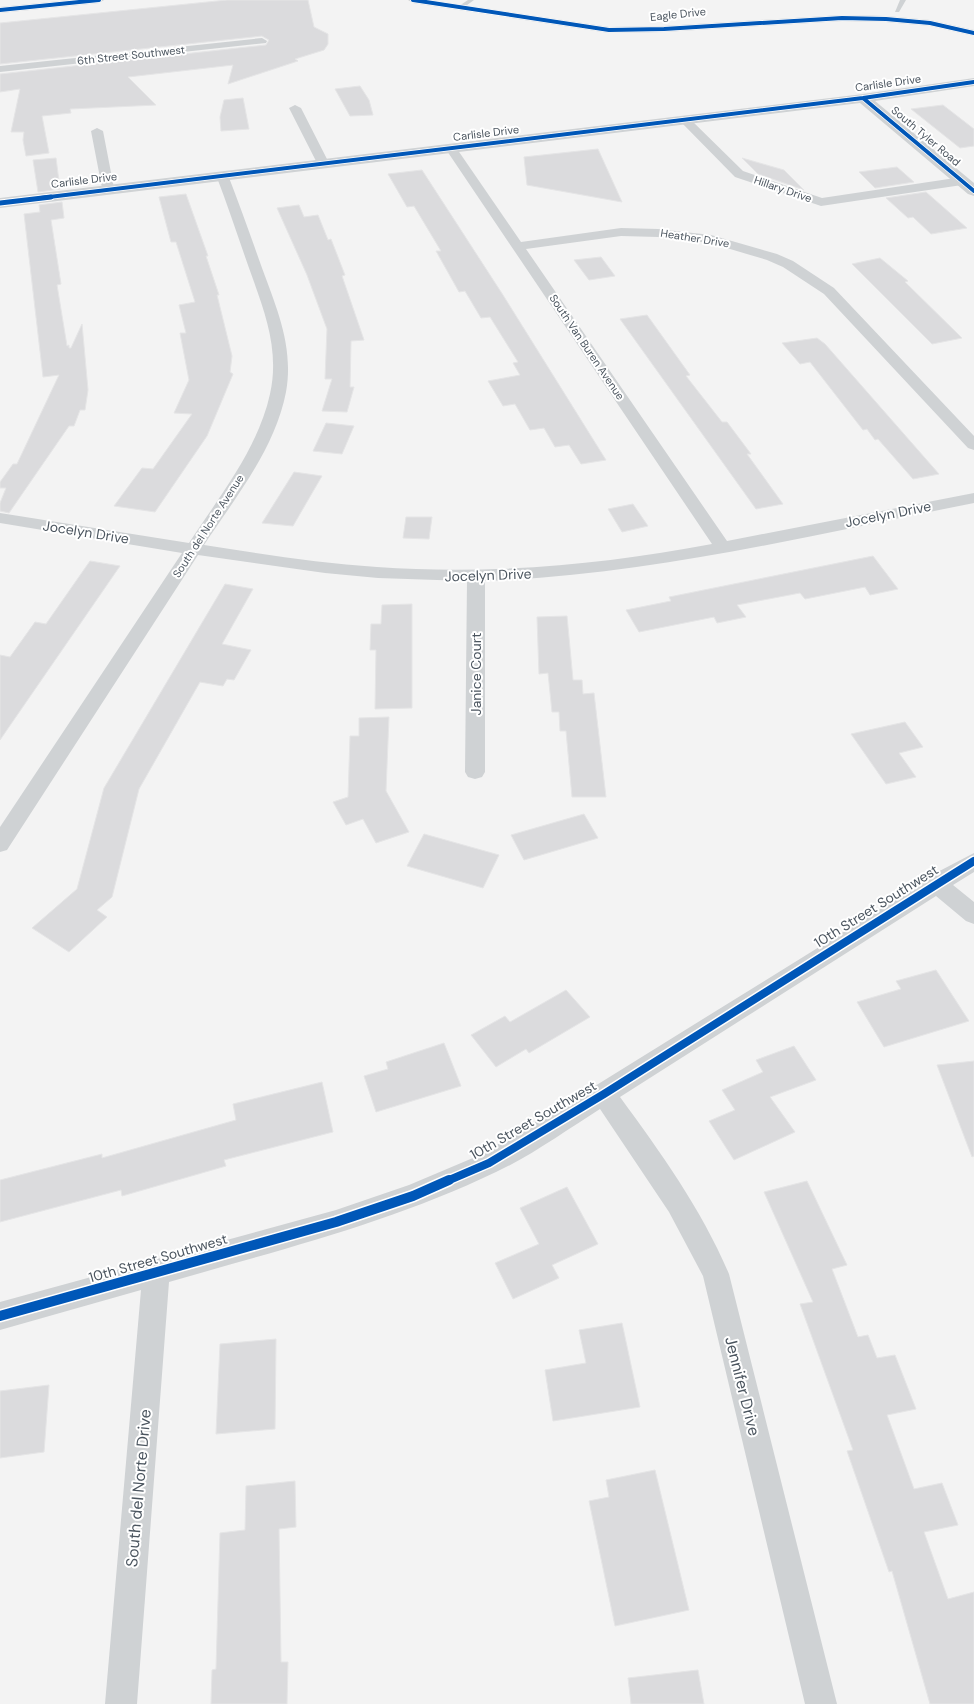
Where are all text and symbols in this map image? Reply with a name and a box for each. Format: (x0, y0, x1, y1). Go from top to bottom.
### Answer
street label: Eagle Drive (649, 4, 707, 24)
street label: 6th Street Southwest (76, 42, 186, 68)
street label: Carlisle Drive (854, 71, 922, 95)
street label: South Tyler Road (889, 103, 963, 169)
street label: Carlisle Drive (452, 122, 520, 144)
street label: Carlisle Drive (50, 169, 118, 191)
street label: Hillary Drive (752, 173, 814, 205)
street label: Heather Drive (660, 226, 730, 250)
street label: South Van Buren Avenue (546, 292, 628, 402)
street label: South del Norte Avenue (169, 472, 247, 580)
street label: Jocelyn Drive (844, 497, 933, 531)
street label: Jocelyn Drive (42, 516, 130, 548)
street label: Jocelyn Drive (444, 564, 532, 586)
street label: Janice Court (467, 633, 485, 715)
street label: 10th Street Southwest (811, 860, 941, 952)
street label: 10th Street Southwest (467, 1076, 599, 1164)
street label: 10th Street Southwest (87, 1230, 229, 1286)
street label: Jennifer Drive (720, 1334, 765, 1438)
street label: South del Norte Drive (121, 1408, 156, 1568)

